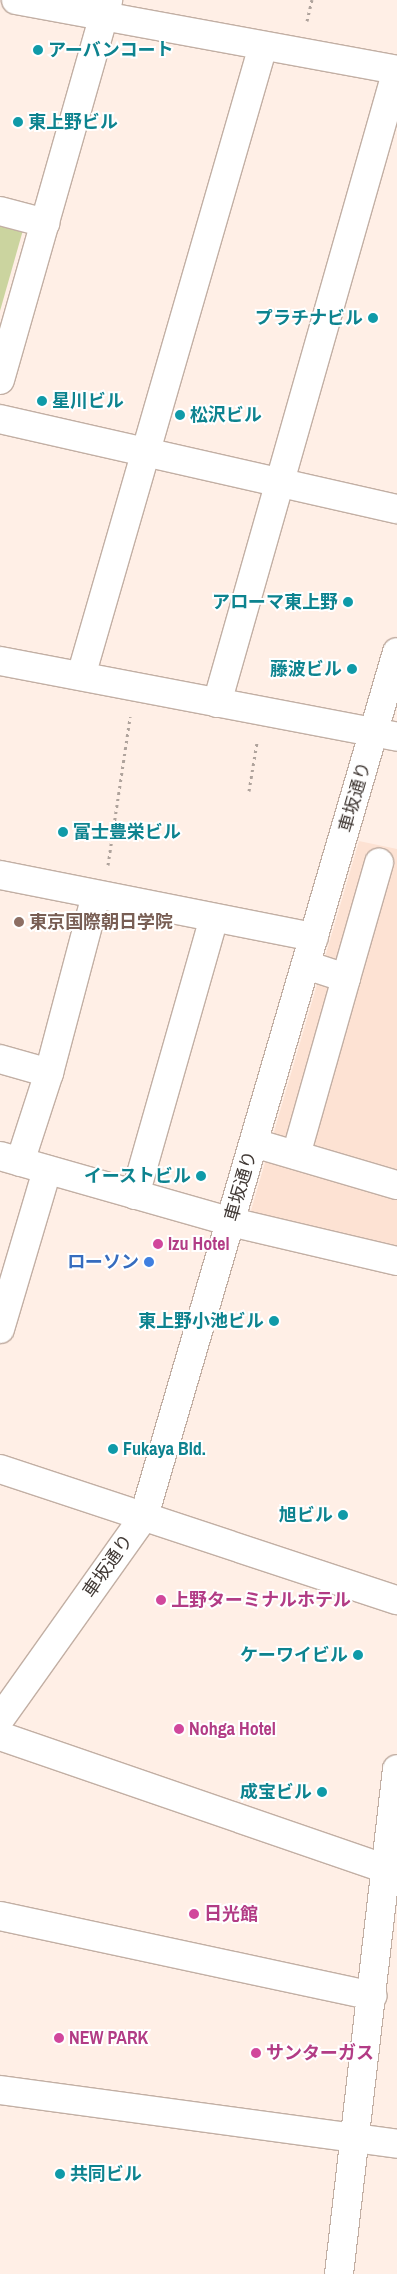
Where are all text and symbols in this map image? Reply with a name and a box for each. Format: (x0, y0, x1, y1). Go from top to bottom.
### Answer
place label: アーバンコート (48, 39, 173, 61)
marker: アーバンコート (32, 44, 44, 56)
place label: 東上野ビル (28, 111, 118, 133)
marker: 東上野ビル (12, 116, 24, 128)
place label: プラチナビル (255, 307, 363, 329)
marker: プラチナビル (367, 312, 379, 324)
place label: 星川ビル (52, 390, 124, 412)
marker: 星川ビル (36, 395, 48, 407)
place label: 松沢ビル (190, 404, 262, 426)
marker: 松沢ビル (174, 409, 186, 421)
place label: アローマ東上野 (212, 591, 338, 613)
marker: アローマ東上野 (342, 596, 354, 608)
place label: 藤波ビル (270, 658, 342, 680)
marker: 藤波ビル (346, 663, 358, 675)
street label: 車坂通り (335, 759, 375, 835)
place label: 富士豊栄ビル (73, 821, 181, 843)
marker: 富士豊栄ビル (57, 826, 69, 838)
place label: 東京国際朝日学院 (29, 911, 173, 933)
marker: 東京国際朝日学院 (13, 916, 25, 928)
street label: 車坂通り (221, 1148, 261, 1224)
place label: イーストビル (83, 1165, 191, 1187)
marker: イーストビル (195, 1170, 207, 1182)
place label: Izu Hotel (168, 1233, 230, 1255)
marker: Izu Hotel (152, 1238, 164, 1250)
place label: ローソン (67, 1251, 139, 1273)
marker: ローソン (143, 1256, 155, 1268)
place label: 東上野小池ビル (138, 1310, 264, 1332)
marker: 東上野小池ビル (268, 1315, 280, 1327)
place label: Fukaya Bld. (123, 1438, 206, 1460)
marker: Fukaya Bld. (107, 1443, 119, 1455)
place label: 旭ビル (279, 1504, 333, 1526)
marker: 旭ビル (337, 1509, 349, 1521)
street label: 車坂通り (79, 1530, 137, 1602)
place label: 上野ターミナルホテル (171, 1589, 351, 1611)
marker: 上野ターミナルホテル (155, 1594, 167, 1606)
place label: ケーワイビル (240, 1644, 348, 1666)
marker: ケーワイビル (352, 1649, 364, 1661)
place label: Nohga Hotel (189, 1718, 276, 1740)
marker: Nohga Hotel (173, 1723, 185, 1735)
place label: 成宝ビル (240, 1781, 312, 1803)
marker: 成宝ビル (316, 1786, 328, 1798)
place label: 日光館 (204, 1903, 258, 1925)
marker: 日光館 (188, 1908, 200, 1920)
place label: NEW PARK (69, 2027, 148, 2049)
marker: NEW PARK (53, 2032, 65, 2044)
place label: サンターガス (266, 2042, 374, 2064)
marker: サンターガス (250, 2047, 262, 2059)
place label: 共同ビル (70, 2163, 142, 2185)
marker: 共同ビル (54, 2168, 66, 2180)

